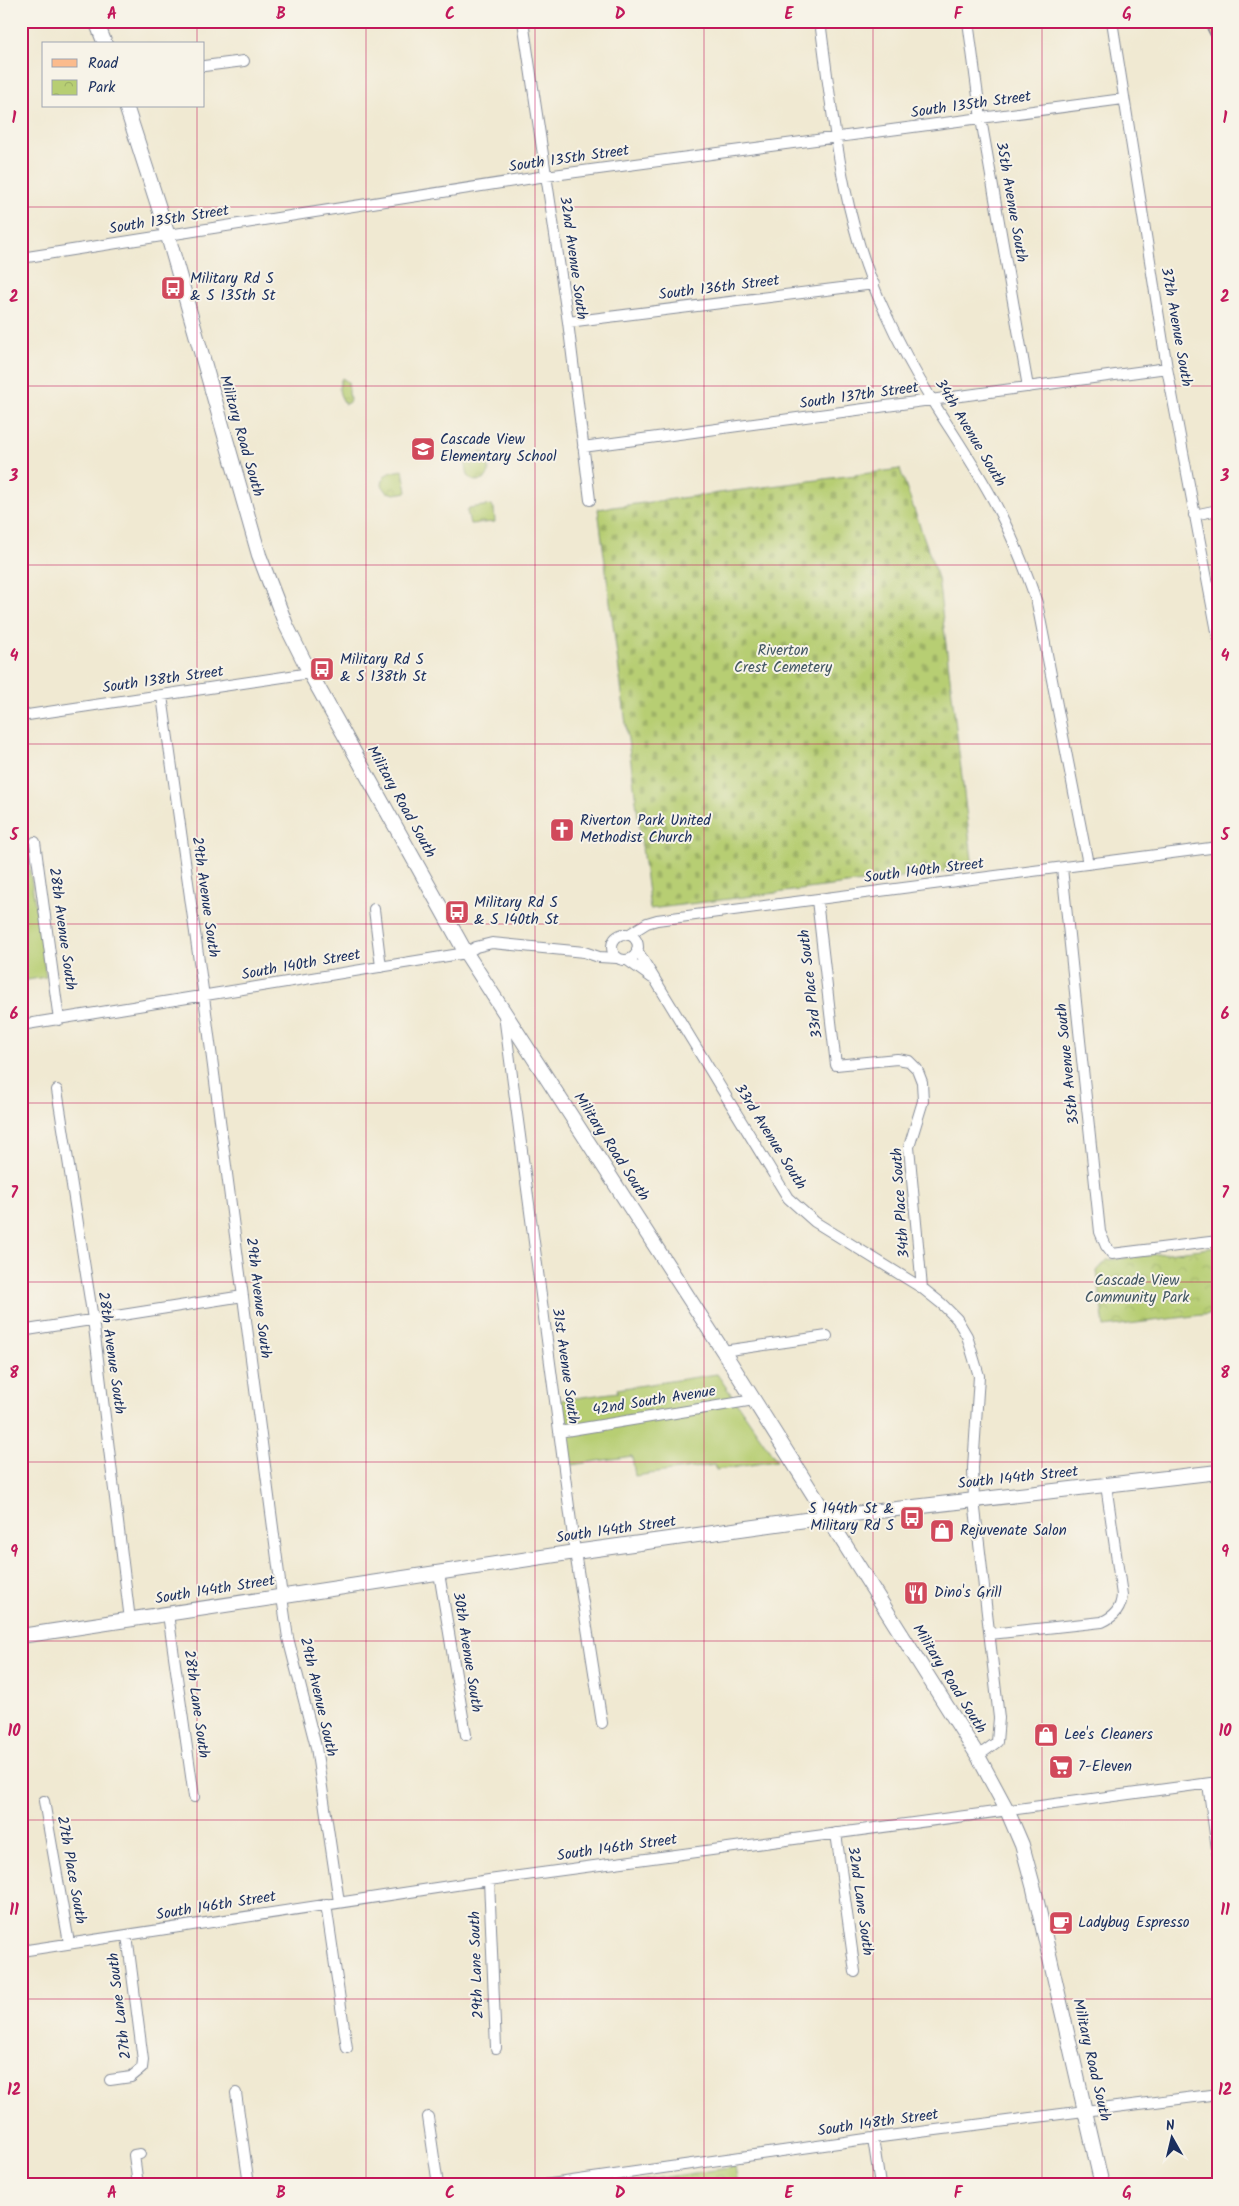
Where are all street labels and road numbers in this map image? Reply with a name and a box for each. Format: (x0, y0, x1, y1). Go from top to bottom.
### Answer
street label: South 135th Street (909, 85, 1033, 125)
street label: South 135th Street (507, 139, 631, 179)
street label: 35th Avenue South (989, 140, 1033, 264)
street label: 32nd Avenue South (552, 195, 594, 321)
street label: South 135th Street (107, 199, 231, 241)
street label: 37th Avenue South (1154, 265, 1198, 389)
street label: South 136th Street (657, 269, 781, 307)
street label: Military Road South (212, 372, 270, 500)
street label: 34th Avenue South (928, 374, 1012, 492)
street label: South 137th Street (798, 376, 920, 416)
street label: South 138th Street (101, 660, 225, 700)
street label: Military Road South (360, 741, 442, 863)
street label: 29th Avenue South (185, 835, 225, 959)
street label: South 140th Street (863, 852, 985, 890)
street label: 28th Avenue South (42, 866, 82, 992)
street label: 33rd Place South (792, 928, 830, 1040)
street label: South 140th Street (240, 943, 362, 987)
street label: 35th Avenue South (1050, 1002, 1086, 1126)
street label: 33rd Avenue South (728, 1079, 812, 1195)
street label: Military Road South (567, 1088, 655, 1206)
street label: 34th Place South (885, 1147, 917, 1259)
street label: 29th Avenue South (239, 1236, 277, 1360)
street label: 28th Avenue South (91, 1290, 131, 1416)
street label: 31st Avenue South (545, 1306, 585, 1426)
street label: 42nd South Avenue (591, 1379, 718, 1423)
street label: South 144th Street (957, 1460, 1080, 1496)
street label: South 144th Street (554, 1510, 678, 1550)
street label: South 144th Street (153, 1569, 277, 1611)
street label: 30th Avenue South (446, 1590, 488, 1714)
street label: Military Road South (906, 1619, 992, 1739)
street label: 29th Avenue South (293, 1635, 343, 1759)
street label: 28th Lane South (177, 1648, 215, 1760)
street label: 27th Place South (50, 1814, 92, 1926)
street label: South 146th Street (555, 1828, 679, 1868)
street label: 32nd Lane South (840, 1845, 880, 1957)
street label: South 146th Street (154, 1885, 278, 1927)
street label: 29th Lane South (463, 1911, 491, 2019)
street label: 27th Lane South (102, 1951, 138, 2061)
street label: Military Road South (1065, 1996, 1117, 2124)
street label: South 148th Street (816, 2103, 940, 2143)

